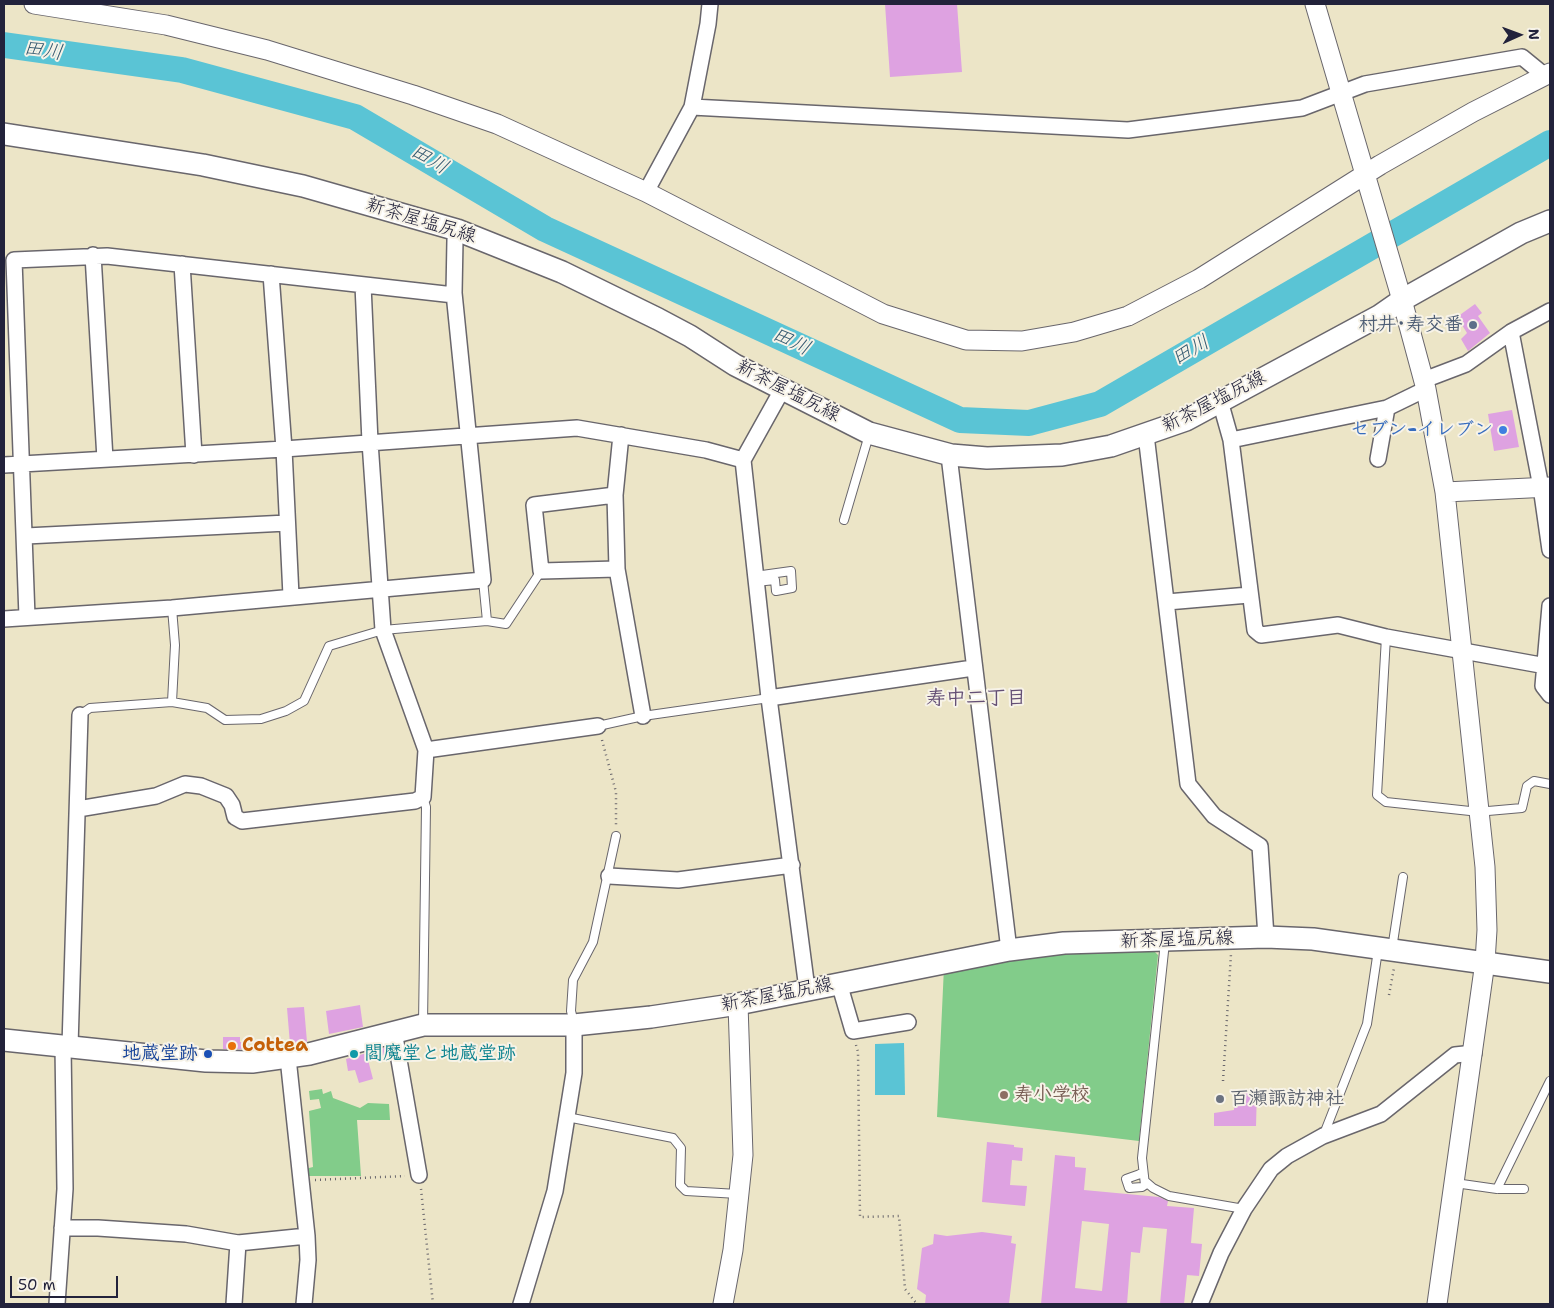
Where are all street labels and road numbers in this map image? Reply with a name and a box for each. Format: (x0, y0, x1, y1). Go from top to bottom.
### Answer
street label: 新茶屋塩尻線 (363, 193, 479, 249)
street label: 新茶屋塩尻線 (732, 355, 844, 427)
street label: 新茶屋塩尻線 (1158, 366, 1270, 438)
street label: 新茶屋塩尻線 (1120, 927, 1234, 953)
street label: 新茶屋塩尻線 (719, 973, 835, 1017)

